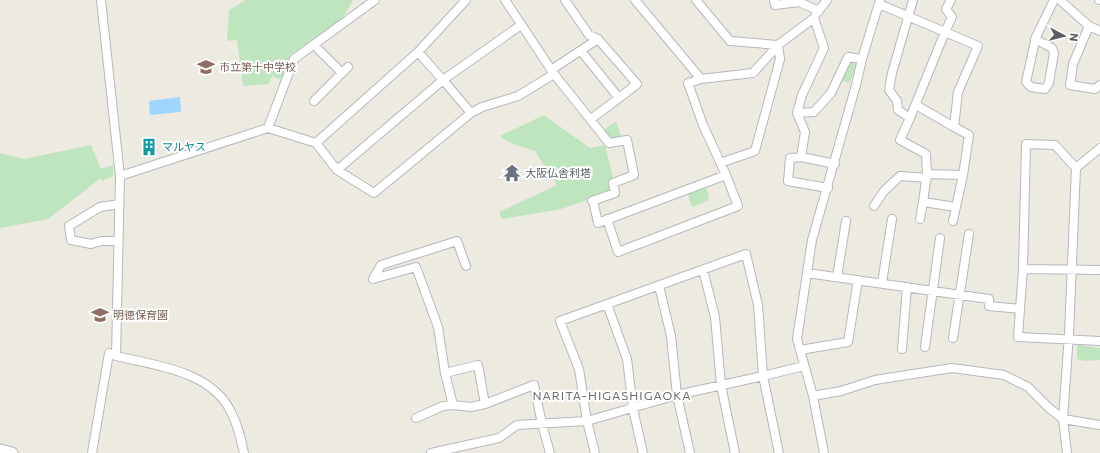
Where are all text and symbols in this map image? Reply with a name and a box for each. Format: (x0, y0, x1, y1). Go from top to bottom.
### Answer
north arrow (1044, 16, 1084, 56)
text: N (1067, 32, 1081, 42)
school or university icon: 市立第十中学校 (196, 57, 216, 77)
place label: 市立第十中学校 (219, 60, 296, 73)
building icon: マルヤス (139, 137, 159, 157)
place label: マルヤス (162, 140, 206, 153)
temple icon: 大阪仏舎利塔 (502, 163, 522, 183)
place label: 大阪仏舎利塔 (525, 166, 591, 179)
school or university icon: 明徳保育園 (90, 305, 110, 325)
place label: 明徳保育園 (113, 308, 168, 321)
district label: NARITA-HIGASHIGAOKA (532, 388, 692, 402)

